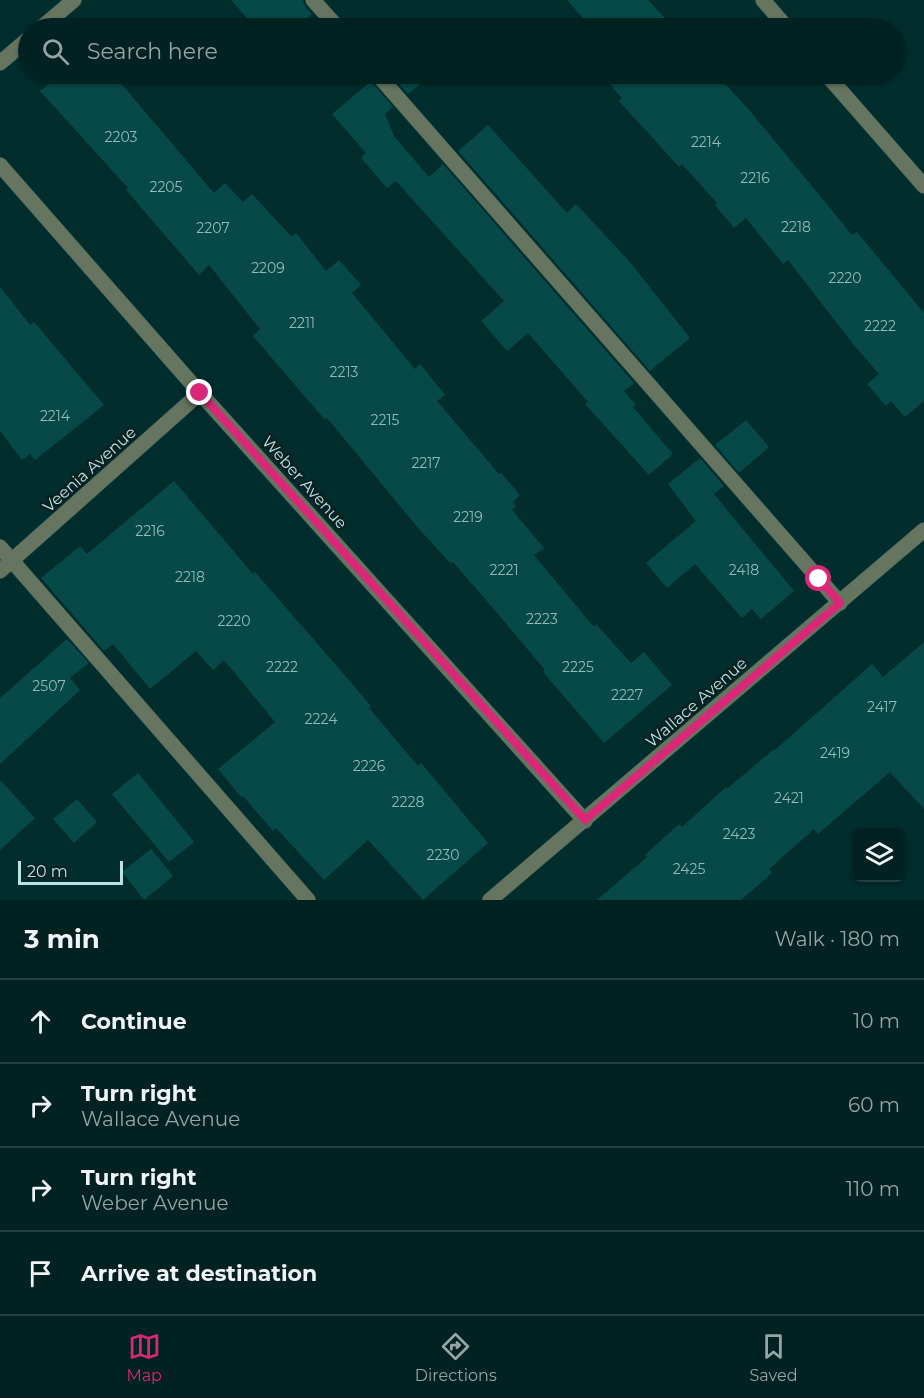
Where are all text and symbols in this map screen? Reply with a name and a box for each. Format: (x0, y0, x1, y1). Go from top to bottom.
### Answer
search box (18, 18, 906, 84)
icon: search (39, 35, 72, 68)
text: Search here (87, 38, 218, 65)
house number: 2203 (105, 128, 138, 146)
house number: 2214 (691, 133, 722, 151)
house number: 2216 (740, 169, 770, 187)
house number: 2205 (149, 178, 183, 196)
house number: 2218 (781, 218, 811, 236)
house number: 2207 (196, 219, 230, 237)
house number: 2209 (251, 259, 285, 277)
house number: 2220 (828, 269, 862, 287)
house number: 2211 (289, 314, 315, 332)
house number: 2222 (864, 317, 896, 335)
house number: 2213 (330, 363, 359, 381)
route end (186, 379, 212, 405)
house number: 2214 (40, 407, 71, 425)
house number: 2215 (371, 411, 400, 429)
street label: Veenia Avenue (39, 423, 140, 516)
street label: Weber Avenue (258, 432, 351, 533)
house number: 2217 (411, 454, 441, 472)
house number: 2219 (453, 508, 483, 526)
house number: 2216 (135, 522, 165, 540)
house number: 2221 (490, 561, 518, 579)
house number: 2418 (729, 561, 759, 579)
route start (805, 565, 831, 591)
house number: 2218 (175, 568, 205, 586)
house number: 2223 (526, 610, 558, 628)
house number: 2220 (217, 612, 251, 630)
street label: Wallace Avenue (642, 653, 751, 751)
house number: 2222 (266, 658, 298, 676)
house number: 2225 (562, 658, 594, 676)
house number: 2507 (32, 677, 66, 695)
house number: 2227 (611, 686, 643, 704)
house number: 2417 (867, 698, 897, 716)
house number: 2224 (305, 710, 338, 728)
house number: 2419 (820, 744, 850, 762)
house number: 2226 (353, 757, 386, 775)
house number: 2421 (774, 789, 804, 807)
house number: 2228 (392, 793, 424, 811)
house number: 2423 (723, 825, 755, 843)
map controls (852, 828, 906, 882)
button: layers (852, 828, 906, 882)
house number: 2230 (426, 846, 460, 864)
scale bar (18, 858, 123, 886)
house number: 2425 (673, 860, 705, 878)
text: 20 m (27, 862, 68, 881)
text: 3 min (24, 923, 100, 955)
text: Walk · 180 m (775, 927, 900, 951)
icon: ahead (24, 1005, 57, 1038)
text: Continue (81, 1008, 187, 1035)
text: 10 m (853, 1009, 900, 1033)
text: Turn right (81, 1080, 196, 1107)
icon: right (24, 1089, 57, 1122)
text: 60 m (848, 1093, 900, 1117)
text: Wallace Avenue (81, 1107, 240, 1131)
text: Turn right (81, 1164, 196, 1191)
icon: right (24, 1173, 57, 1206)
text: 110 m (846, 1177, 900, 1201)
text: Weber Avenue (81, 1191, 229, 1215)
icon: arrive (24, 1257, 57, 1290)
text: Arrive at destination (81, 1260, 317, 1287)
tab: Map (126, 1330, 162, 1385)
tab: Directions (415, 1330, 497, 1385)
tab: Saved (750, 1330, 798, 1385)

